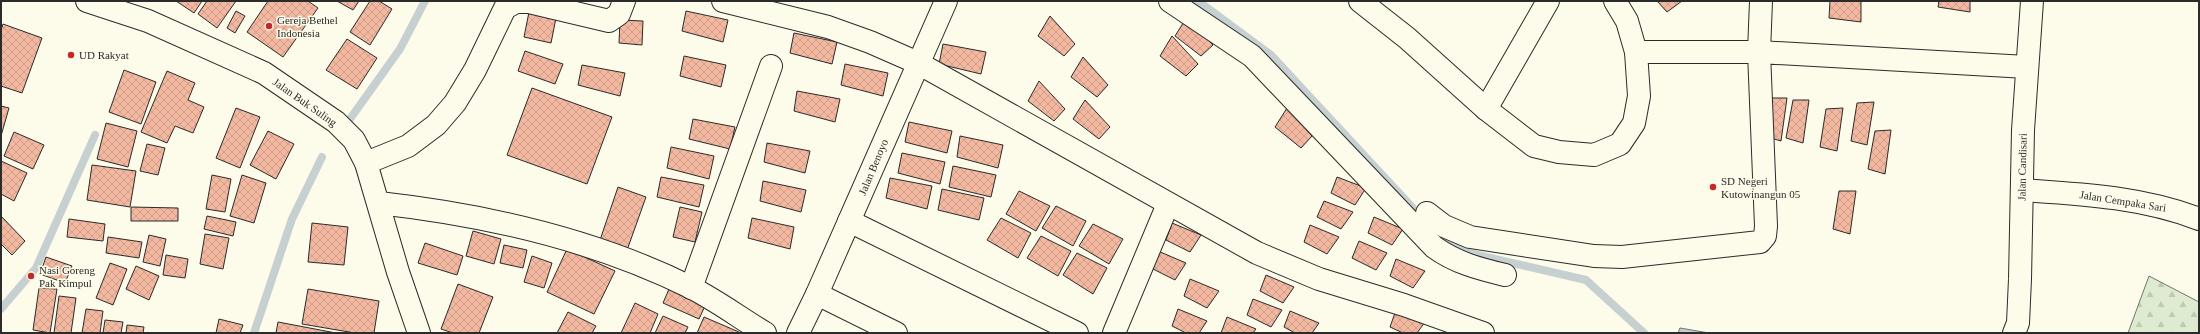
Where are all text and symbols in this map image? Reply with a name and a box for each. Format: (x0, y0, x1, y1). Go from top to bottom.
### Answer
place label: Gereja Bethel Indonesia (277, 14, 338, 39)
marker: Gereja Bethel Indonesia (264, 21, 274, 31)
place label: UD Rakyat (79, 49, 129, 61)
marker: UD Rakyat (66, 50, 76, 60)
street label: Jalan Buk Suling (271, 76, 340, 129)
street label: Jalan Candisari (2015, 133, 2029, 201)
street label: Jalan Benoyo (856, 137, 890, 197)
place label: SD Negeri Kutowinangun 05 (1721, 175, 1801, 200)
marker: SD Negeri Kutowinangun 05 (1708, 182, 1718, 192)
street label: Jalan Cempaka Sari (2079, 188, 2167, 214)
place label: Nasi Goreng Pak Kimpul (39, 264, 95, 289)
marker: Nasi Goreng Pak Kimpul (26, 271, 36, 281)

